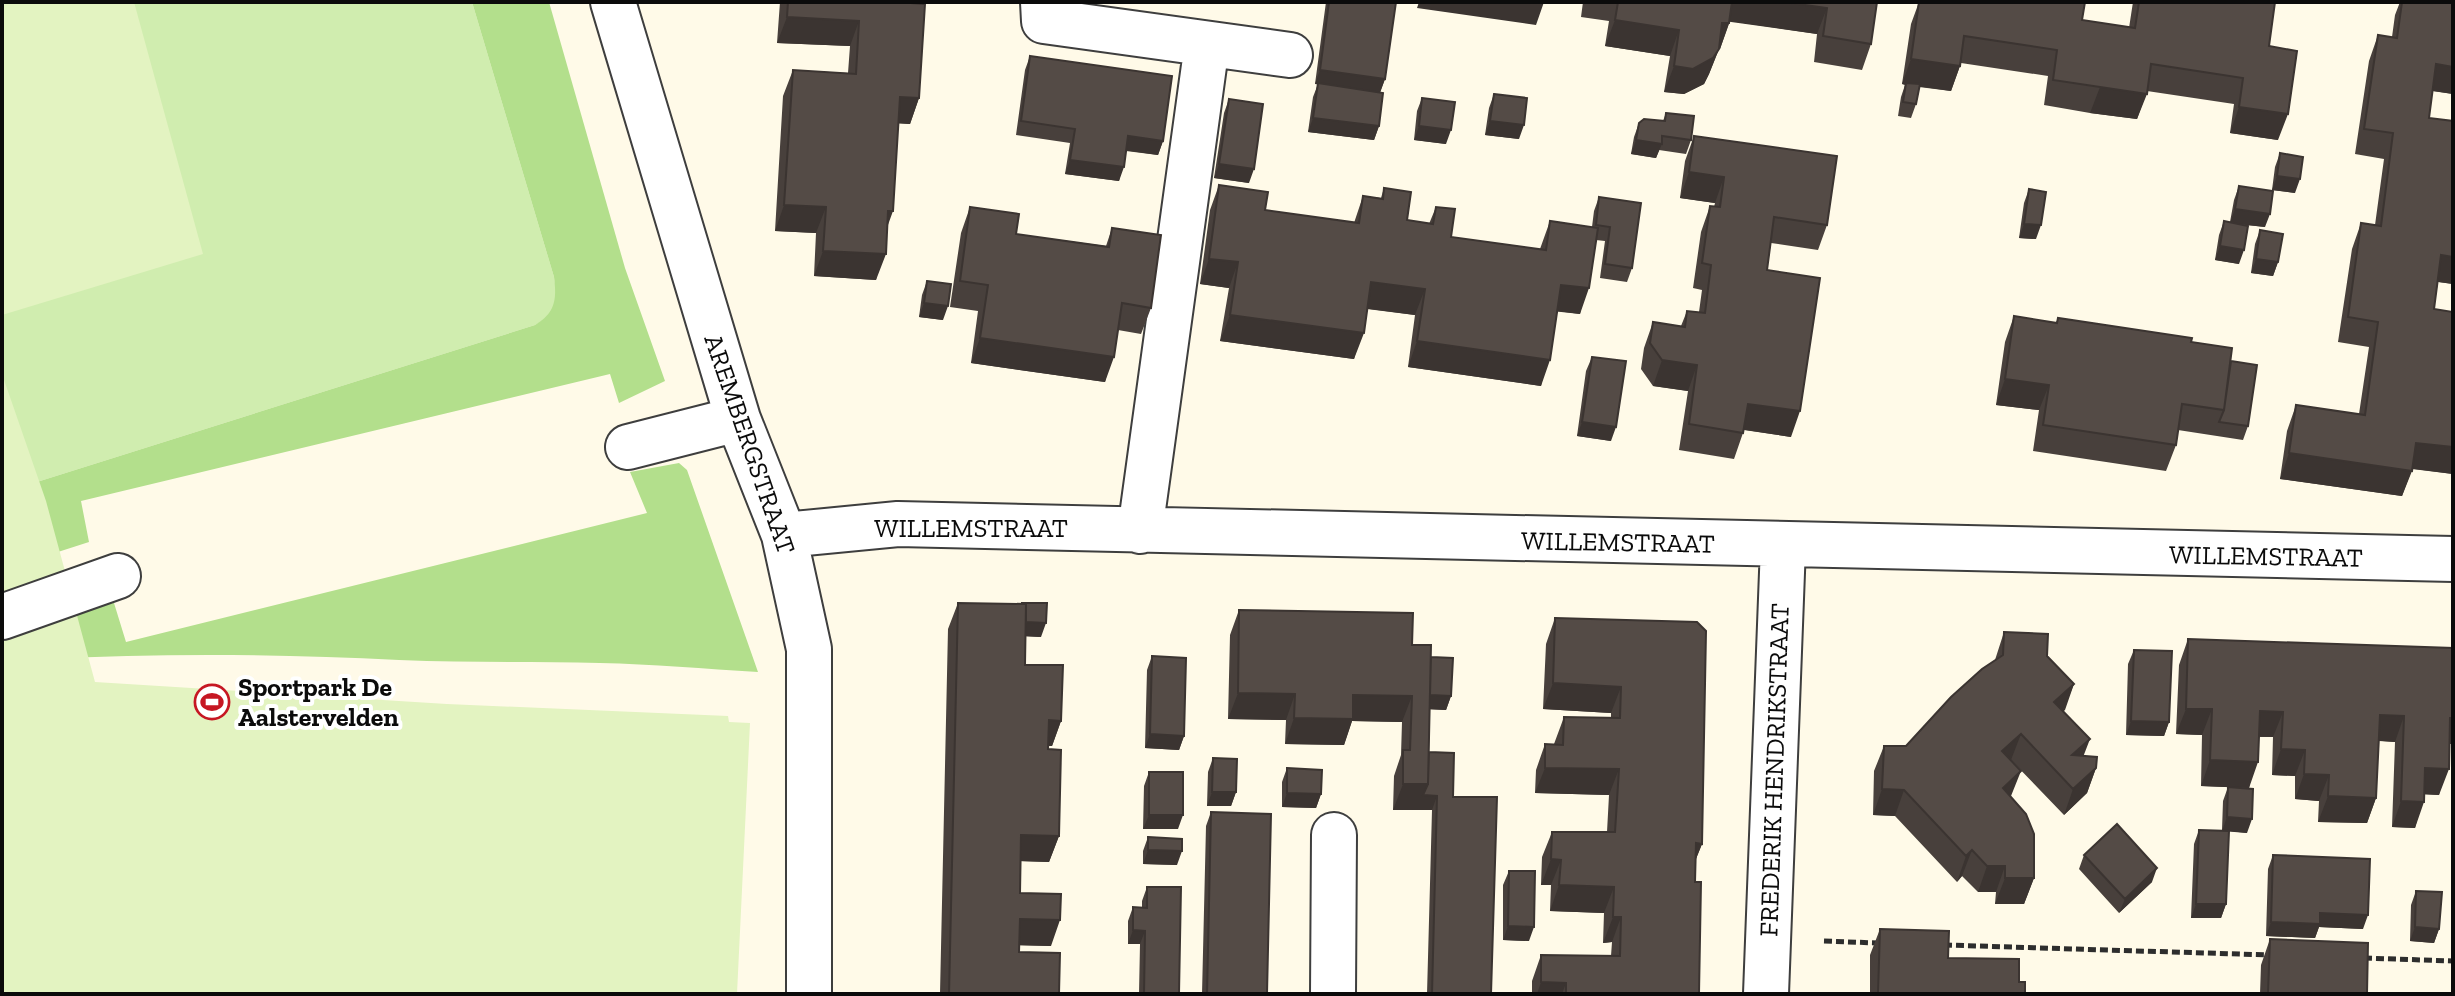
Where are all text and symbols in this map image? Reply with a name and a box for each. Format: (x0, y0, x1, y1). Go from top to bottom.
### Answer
street label: AREMBERGSTRAAT (697, 330, 803, 558)
street label: WILLEMSTRAAT (874, 512, 1068, 544)
street label: WILLEMSTRAAT (1521, 524, 1715, 560)
street label: WILLEMSTRAAT (2169, 538, 2363, 574)
street label: FREDERIK HENDRIKSTRAAT (1752, 603, 1796, 937)
place label: Sportpark De Aalstervelden (238, 671, 399, 733)
sports icon: Sportpark De Aalstervelden (193, 683, 231, 721)

